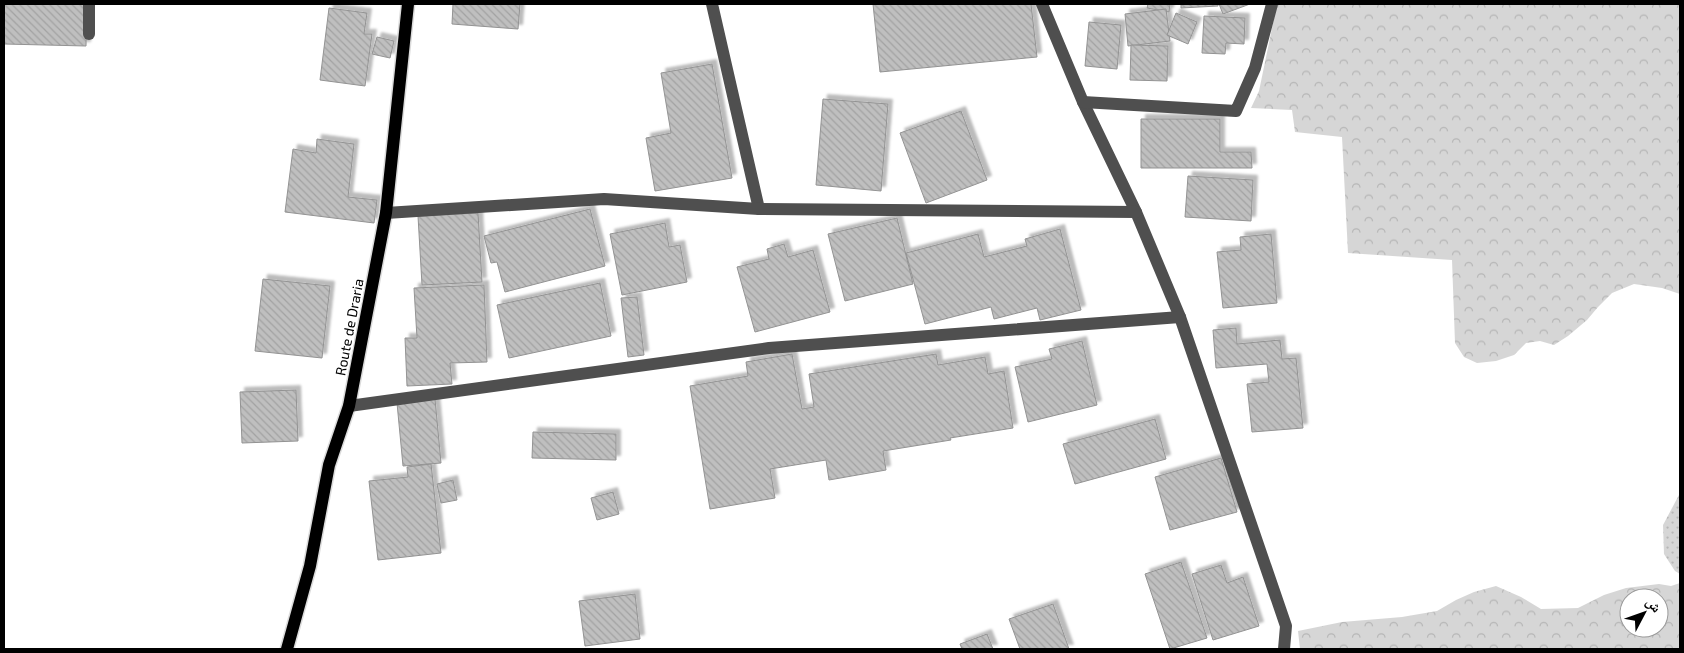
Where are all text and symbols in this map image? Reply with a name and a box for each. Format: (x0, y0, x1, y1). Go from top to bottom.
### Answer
street label: Route de Draria (331, 277, 367, 377)
north arrow (1619, 588, 1669, 638)
text: ش (1642, 593, 1666, 616)

